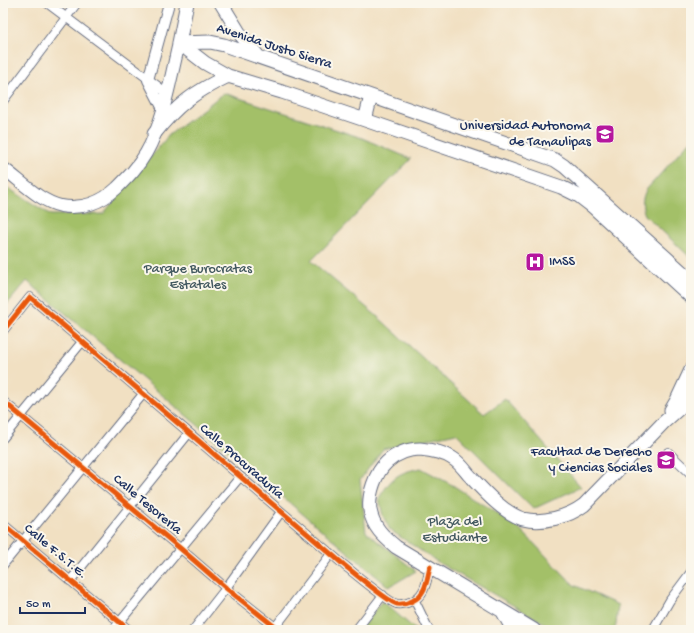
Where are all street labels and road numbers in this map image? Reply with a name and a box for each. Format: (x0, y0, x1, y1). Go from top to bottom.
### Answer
street label: Avenida Justo Sierra (214, 20, 335, 74)
street label: Calle Procuraduría (195, 421, 288, 504)
street label: Calle Tesorería (109, 471, 186, 540)
street label: Calle F.S.T.E. (20, 521, 90, 583)

